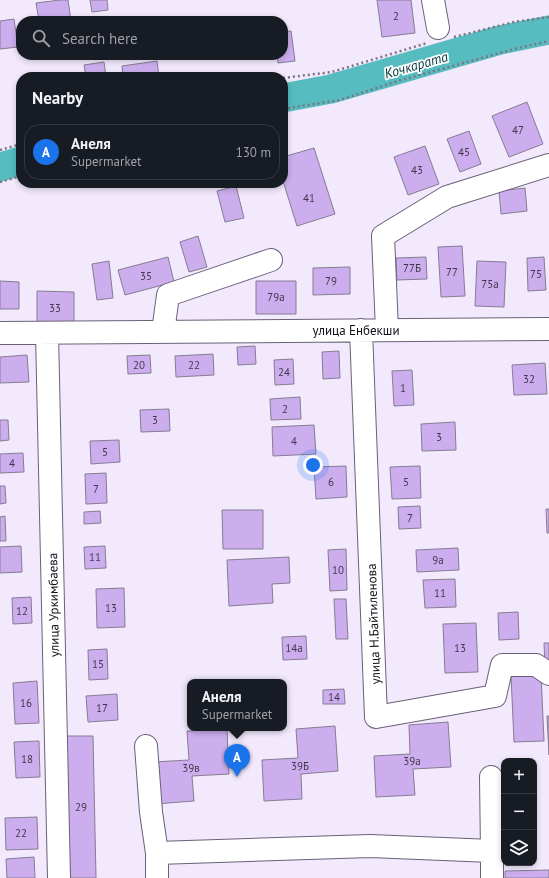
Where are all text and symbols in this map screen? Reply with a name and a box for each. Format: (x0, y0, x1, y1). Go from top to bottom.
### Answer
house number: 2 (393, 9, 399, 23)
search box (16, 16, 288, 60)
icon: search (30, 27, 52, 49)
text: Search here (62, 29, 138, 48)
water label: Кочкарата (382, 47, 450, 83)
text: Nearby (32, 87, 83, 109)
house number: 47 (512, 123, 524, 137)
text: Анеля (71, 134, 111, 153)
text: A (42, 144, 50, 161)
text: 130 m (236, 144, 271, 161)
house number: 45 (458, 145, 470, 159)
text: Supermarket (71, 153, 141, 170)
house number: 43 (411, 163, 423, 177)
house number: 41 (303, 191, 315, 205)
house number: 77Б (403, 261, 421, 275)
house number: 77 (446, 265, 458, 279)
house number: 75 (530, 267, 542, 281)
house number: 35 (140, 269, 152, 283)
house number: 79 (325, 274, 337, 288)
house number: 75а (481, 277, 499, 291)
house number: 79а (267, 290, 285, 304)
house number: 33 (49, 301, 61, 315)
street label: улица Енбекши (313, 322, 400, 339)
house number: 20 (133, 358, 145, 372)
house number: 22 (188, 358, 200, 372)
house number: 24 (278, 365, 290, 379)
house number: 32 (523, 372, 535, 386)
house number: 1 (400, 381, 406, 395)
house number: 2 (282, 402, 288, 416)
house number: 3 (152, 413, 158, 427)
house number: 3 (436, 430, 442, 444)
house number: 4 (291, 434, 297, 448)
house number: 5 (102, 445, 108, 459)
your location (303, 455, 323, 475)
house number: 4 (9, 456, 15, 470)
house number: 6 (328, 475, 334, 489)
house number: 5 (403, 475, 409, 489)
house number: 7 (93, 482, 99, 496)
house number: 7 (407, 511, 413, 525)
house number: 11 (89, 550, 101, 564)
street label: улица Уркимбаева (44, 553, 63, 657)
house number: 9а (432, 553, 444, 567)
house number: 10 (332, 563, 344, 577)
street label: улица Н.Байтиленова (363, 563, 384, 685)
house number: 11 (434, 586, 446, 600)
house number: 13 (105, 601, 117, 615)
house number: 12 (16, 604, 28, 618)
house number: 14а (285, 641, 303, 655)
house number: 13 (454, 641, 466, 655)
house number: 15 (92, 657, 104, 671)
popup (187, 679, 287, 731)
text: Анеля (202, 687, 242, 706)
house number: 14 (328, 690, 340, 704)
house number: 16 (20, 696, 32, 710)
house number: 17 (96, 701, 108, 715)
text: Supermarket (202, 706, 272, 723)
pin: A (224, 744, 250, 777)
house number: 18 (21, 752, 33, 766)
house number: 39а (403, 754, 421, 768)
map controls (501, 758, 537, 866)
button: + (501, 758, 537, 794)
house number: 39Б (291, 759, 309, 773)
house number: 39в (182, 761, 200, 775)
button: − (501, 794, 537, 830)
house number: 29 (75, 800, 87, 814)
house number: 22 (15, 826, 27, 840)
button: layers (501, 830, 537, 866)

